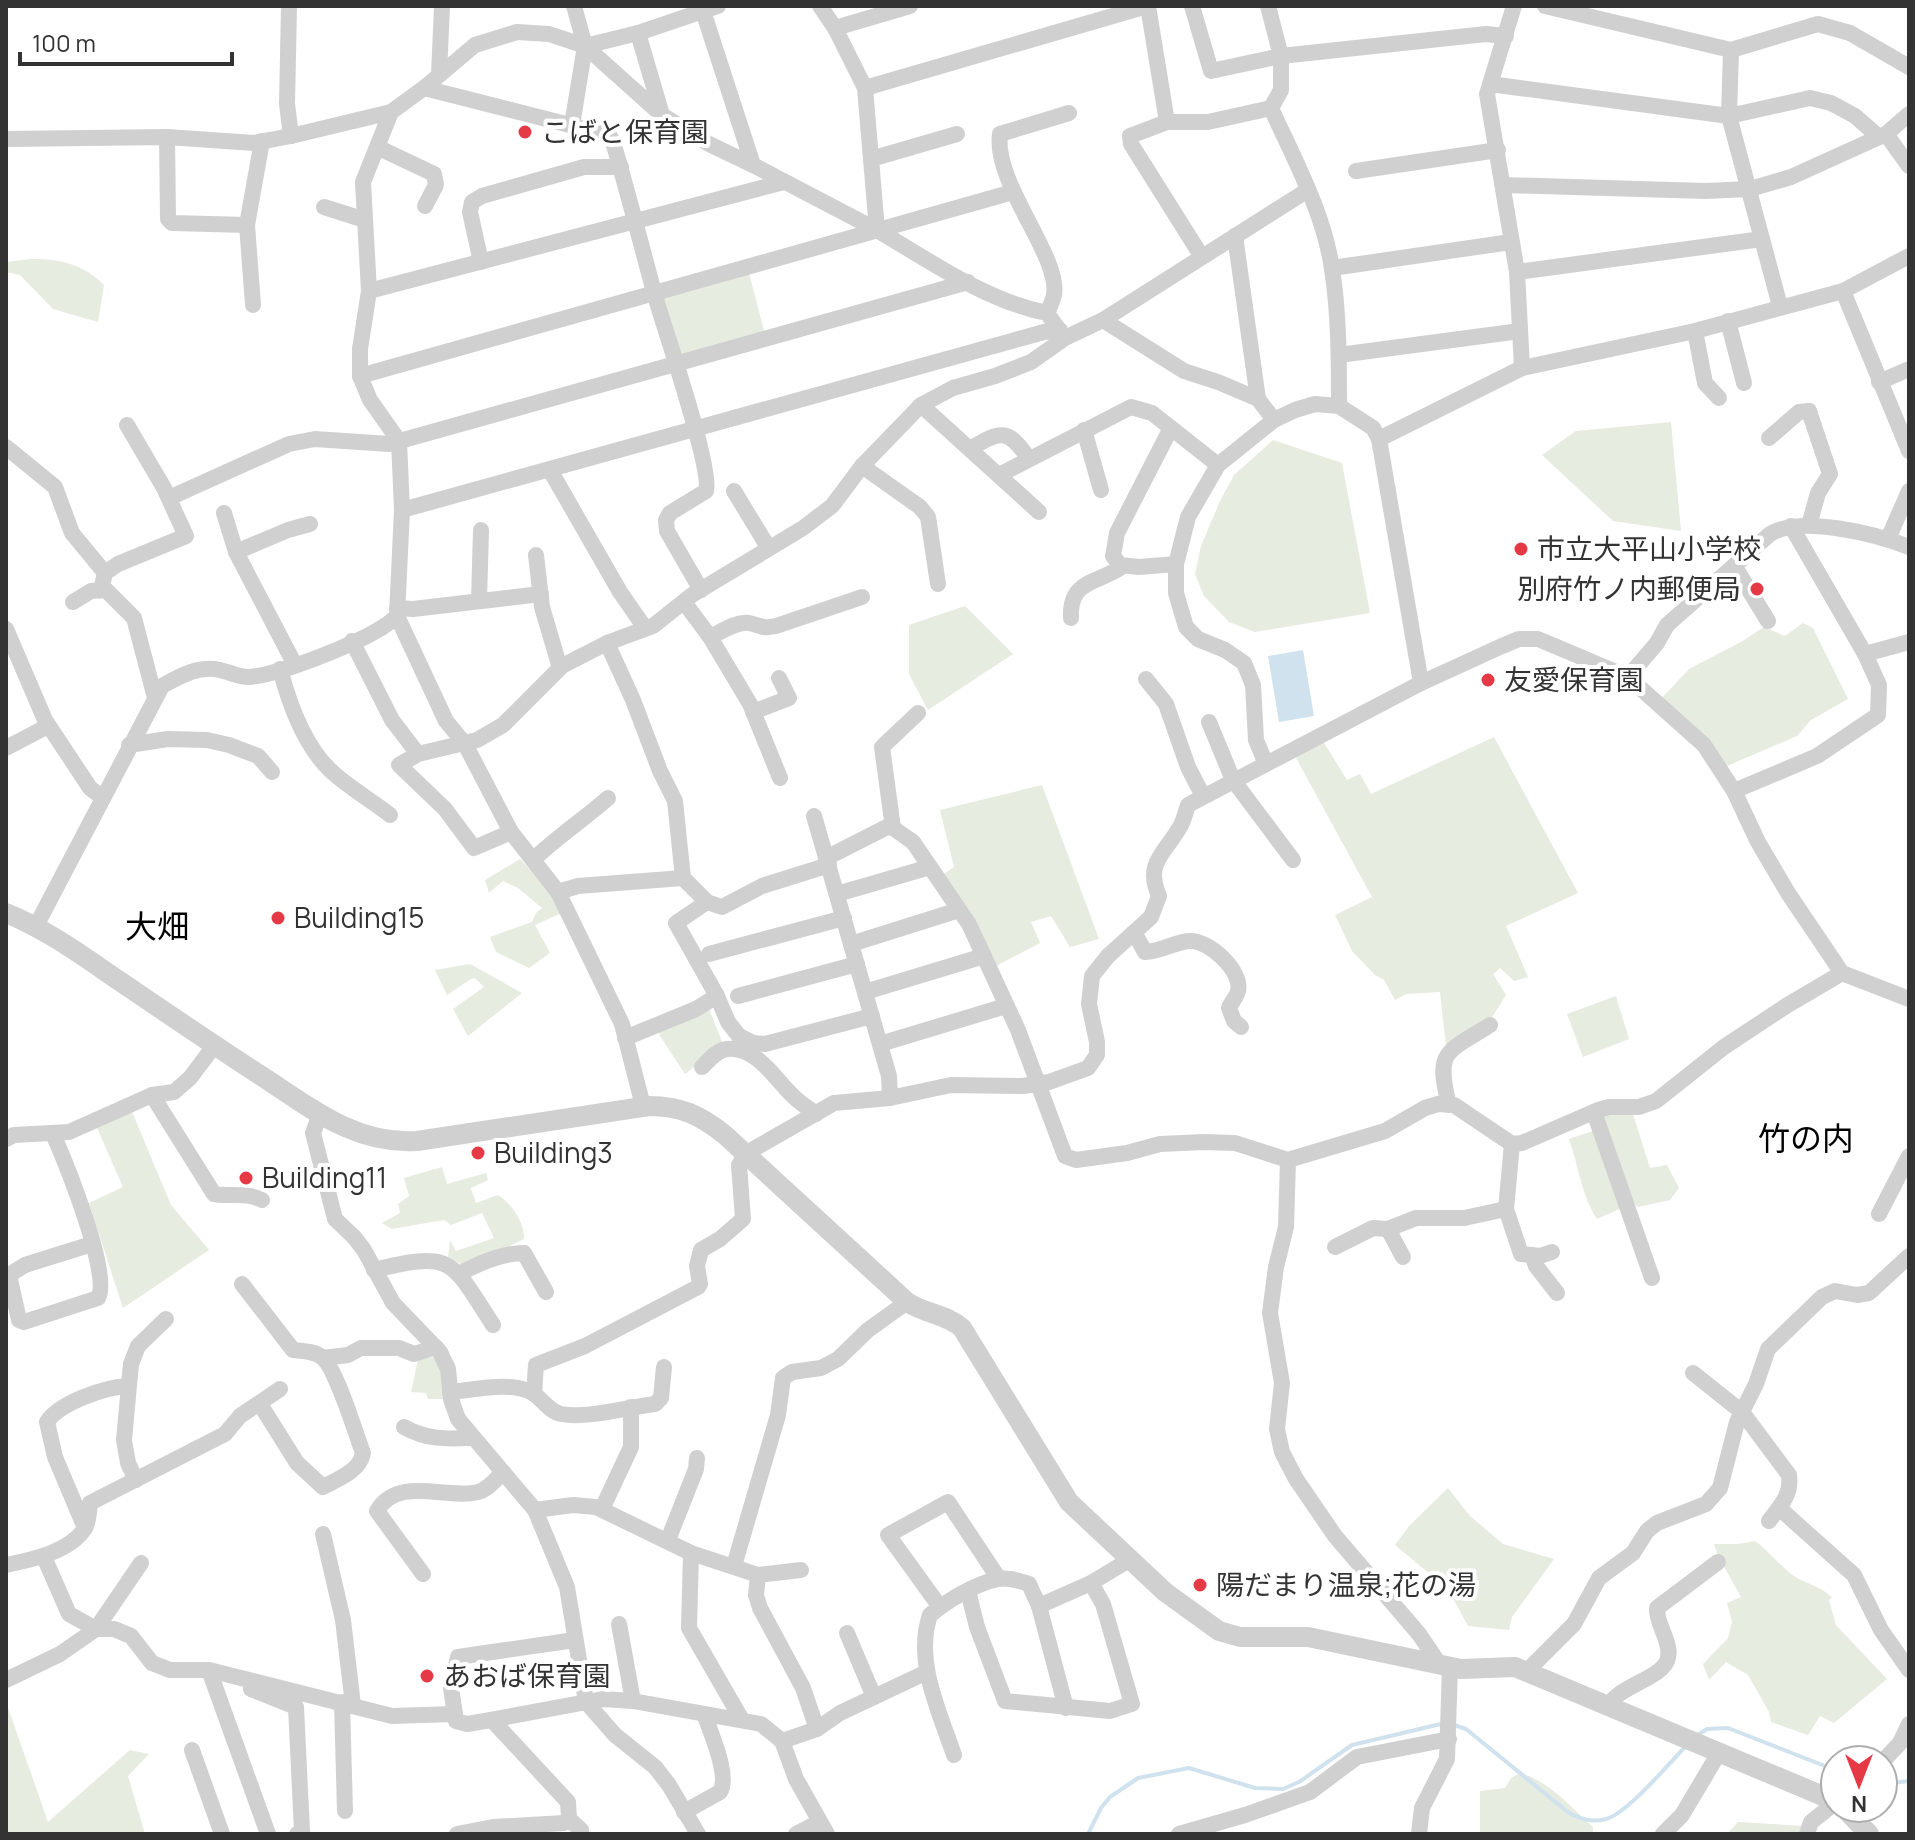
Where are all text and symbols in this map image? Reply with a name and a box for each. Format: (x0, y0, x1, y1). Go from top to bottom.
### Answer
scale bar (20, 16, 232, 66)
text: 100 m (32, 26, 96, 59)
place label: こばと保育園 (541, 112, 709, 150)
marker: こばと保育園 (516, 123, 534, 141)
place label: 市立大平山小学校 (1537, 529, 1761, 567)
marker: 市立大平山小学校 (1512, 540, 1530, 558)
place label: 別府竹ノ内郵便局 (1517, 569, 1741, 607)
marker: 別府竹ノ内郵便局 (1748, 580, 1766, 598)
place label: 友愛保育園 (1504, 660, 1644, 698)
marker: 友愛保育園 (1479, 671, 1497, 689)
place label: Building15 (294, 898, 424, 936)
district label: 大畑 (125, 904, 189, 948)
marker: Building15 (269, 909, 287, 927)
district label: 竹の内 (1758, 1116, 1854, 1160)
place label: Building3 (494, 1133, 613, 1171)
marker: Building3 (469, 1144, 487, 1162)
place label: Building11 (262, 1158, 387, 1196)
marker: Building11 (237, 1169, 255, 1187)
place label: 陽だまり温泉;花の湯 (1216, 1565, 1476, 1603)
marker: 陽だまり温泉;花の湯 (1191, 1576, 1209, 1594)
place label: あおば保育園 (443, 1656, 611, 1694)
marker: あおば保育園 (418, 1667, 436, 1685)
north arrow (1819, 1744, 1899, 1824)
text: N (1851, 1789, 1867, 1819)

